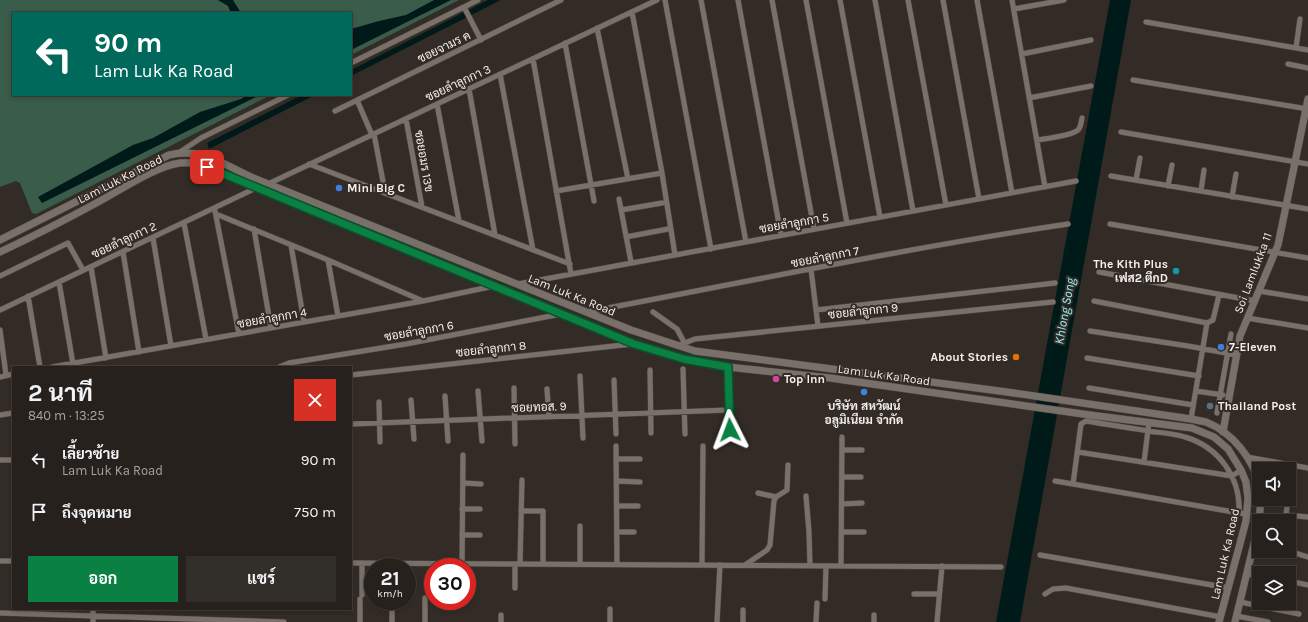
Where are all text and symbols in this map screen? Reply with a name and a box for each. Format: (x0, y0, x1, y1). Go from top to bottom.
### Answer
text: 90 m (94, 26, 162, 59)
icon: left (28, 28, 80, 80)
street label: ซอยจามร ค (415, 28, 473, 66)
text: Lam Luk Ka Road (94, 60, 234, 82)
street label: ซอยลำลูกกา 3 (423, 62, 493, 105)
street label: ซอยอมร 13ข (412, 129, 436, 193)
pin (190, 150, 224, 184)
street label: Lam Luk Ka Road (75, 152, 165, 206)
icon: arrive (196, 156, 218, 178)
place label: Mini Big C (347, 181, 406, 195)
marker: Mini Big C (334, 183, 344, 193)
street label: ซอยลำลูกกา 5 (758, 210, 830, 237)
street label: ซอยลำลูกกา 2 (89, 219, 159, 262)
street label: Soi Lamlukka 11 (1231, 231, 1275, 315)
street label: ซอยลำลูกกา 7 (790, 243, 861, 271)
place label: The Kith Plus เฟส2 ตึกD (1093, 257, 1168, 285)
marker: The Kith Plus เฟส2 ตึกD (1171, 266, 1181, 276)
street label: Lam Luk Ka Road (526, 271, 618, 319)
water label: Khlong Song (1051, 275, 1078, 346)
street label: ซอยลำลูกกา 9 (827, 300, 899, 323)
street label: ซอยลำลูกกา 4 (236, 305, 308, 332)
street label: ซอยลำลูกกา 6 (383, 318, 455, 345)
street label: ซอยลำลูกกา 8 (455, 338, 527, 361)
place label: 7-Eleven (1229, 340, 1277, 354)
marker: 7-Eleven (1216, 342, 1226, 352)
place label: About Stories (931, 350, 1008, 364)
marker: About Stories (1011, 352, 1021, 362)
street label: Lam Luk Ka Road (837, 362, 931, 388)
place label: Top Inn (784, 372, 825, 386)
marker: Top Inn (771, 374, 781, 384)
text: 2 นาที (28, 379, 93, 407)
button: close (294, 379, 336, 421)
marker: บริษัท สหวัฒน์ อลูมิเนียม จำกัด (859, 387, 869, 397)
place label: บริษัท สหวัฒน์ อลูมิเนียม จำกัด (825, 398, 903, 428)
street label: ซอยทอส. 9 (511, 399, 567, 415)
place label: Thailand Post (1218, 399, 1296, 413)
marker: Thailand Post (1205, 401, 1215, 411)
text: 840 m · 13:25 (28, 408, 105, 423)
position arrow (709, 409, 751, 451)
text: เลี้ยวซ้าย (62, 445, 119, 463)
icon: left (28, 449, 50, 471)
text: 90 m (301, 451, 336, 469)
map controls (1252, 462, 1296, 610)
button: sound (1252, 462, 1296, 506)
text: Lam Luk Ka Road (62, 463, 163, 478)
icon: arrive (28, 501, 50, 523)
text: 750 m (294, 503, 336, 521)
text: ถึงจุดหมาย (62, 504, 132, 522)
street label: Lam Luk Ka Road (1208, 507, 1242, 601)
button: search (1252, 514, 1296, 558)
button: ออก (28, 556, 178, 602)
button: แชร์ (186, 556, 336, 602)
speed limit sign: 30 (424, 558, 476, 610)
button: layers (1252, 566, 1296, 610)
text: 21 (380, 567, 400, 590)
text: km/h (377, 588, 403, 600)

